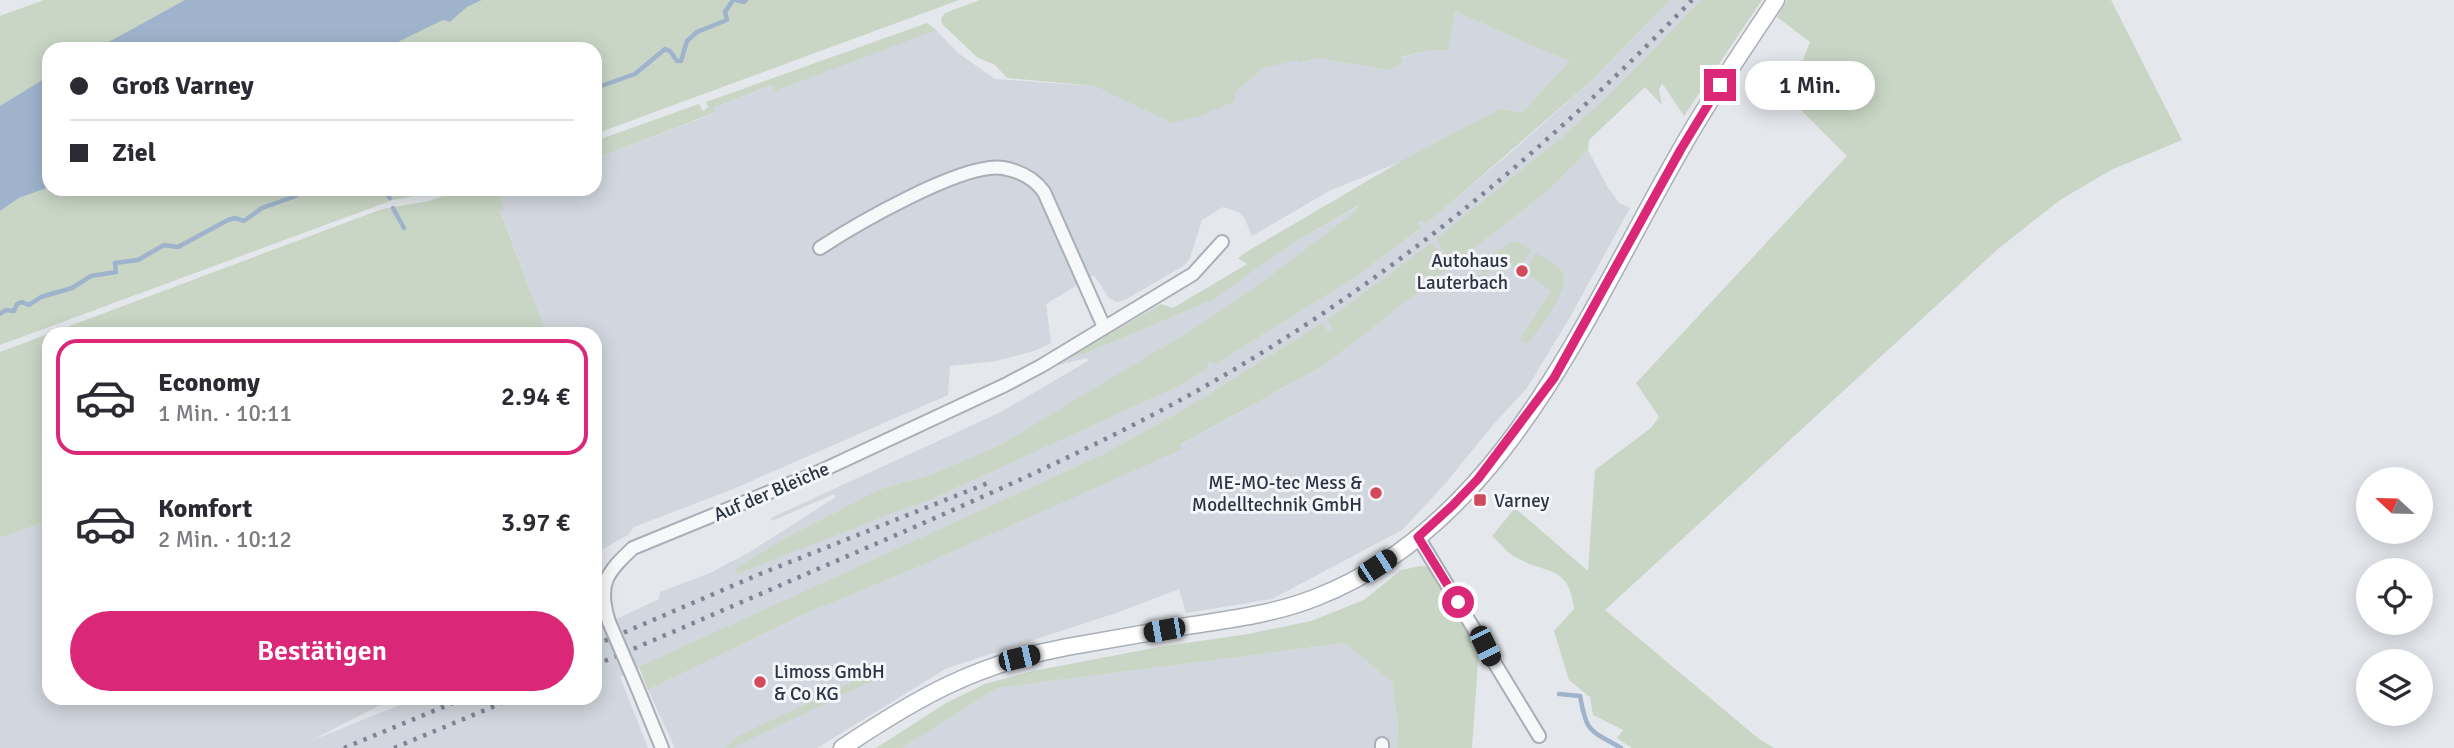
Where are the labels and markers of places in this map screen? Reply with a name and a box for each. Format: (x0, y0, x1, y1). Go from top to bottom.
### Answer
place label: Autohaus Lauterbach (1416, 249, 1508, 295)
marker: Autohaus Lauterbach (1514, 263, 1530, 279)
place label: ME-MO-tec Mess & Modelltechnik GmbH (1192, 471, 1362, 517)
marker: ME-MO-tec Mess & Modelltechnik GmbH (1368, 485, 1384, 501)
place label: Varney (1494, 489, 1549, 513)
marker: Varney (1472, 492, 1488, 508)
place label: Limoss GmbH & Co KG (774, 660, 885, 706)
marker: Limoss GmbH & Co KG (752, 674, 768, 690)

